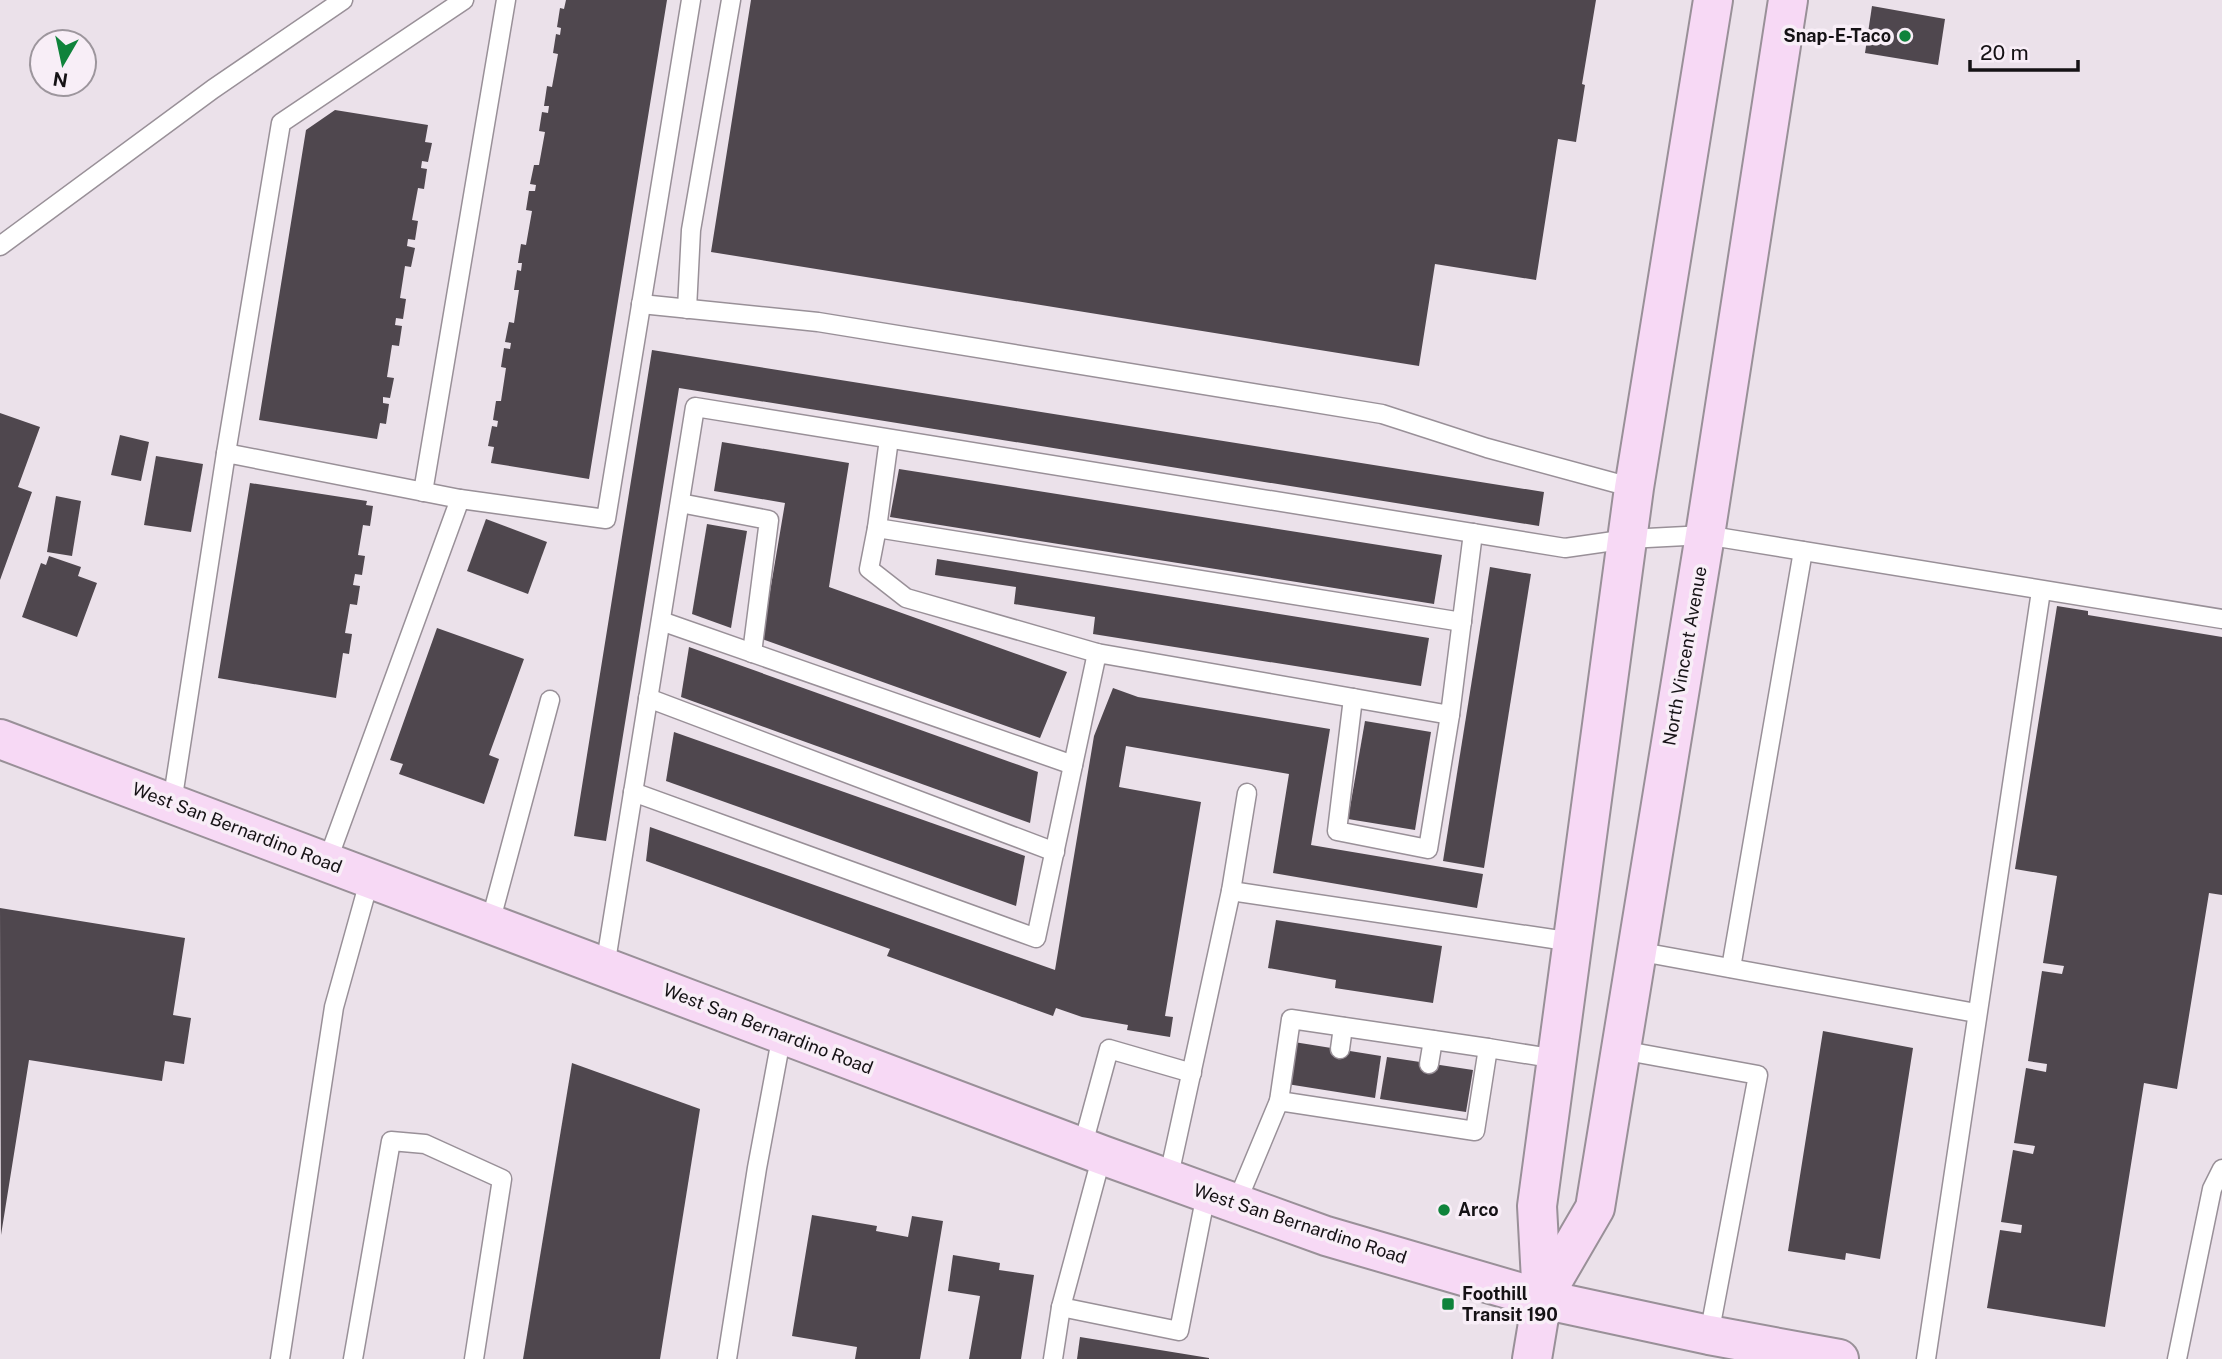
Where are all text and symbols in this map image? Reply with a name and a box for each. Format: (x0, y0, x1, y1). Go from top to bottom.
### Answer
place label: Snap-E-Taco (1783, 25, 1891, 46)
north arrow (28, 28, 98, 98)
marker: Snap-E-Taco (1897, 28, 1913, 44)
scale bar (1970, 28, 2078, 72)
text: 20 m (1980, 40, 2029, 65)
text: N (51, 68, 69, 92)
street label: North Vincent Avenue (1658, 565, 1711, 747)
street label: West San Bernardino Road (129, 778, 345, 877)
street label: West San Bernardino Road (660, 979, 876, 1078)
street label: West San Bernardino Road (1191, 1179, 1409, 1268)
place label: Arco (1458, 1199, 1499, 1220)
marker: Arco (1436, 1202, 1452, 1218)
place label: Foothill Transit 190 (1462, 1283, 1558, 1325)
marker: Foothill Transit 190 (1440, 1296, 1456, 1312)

